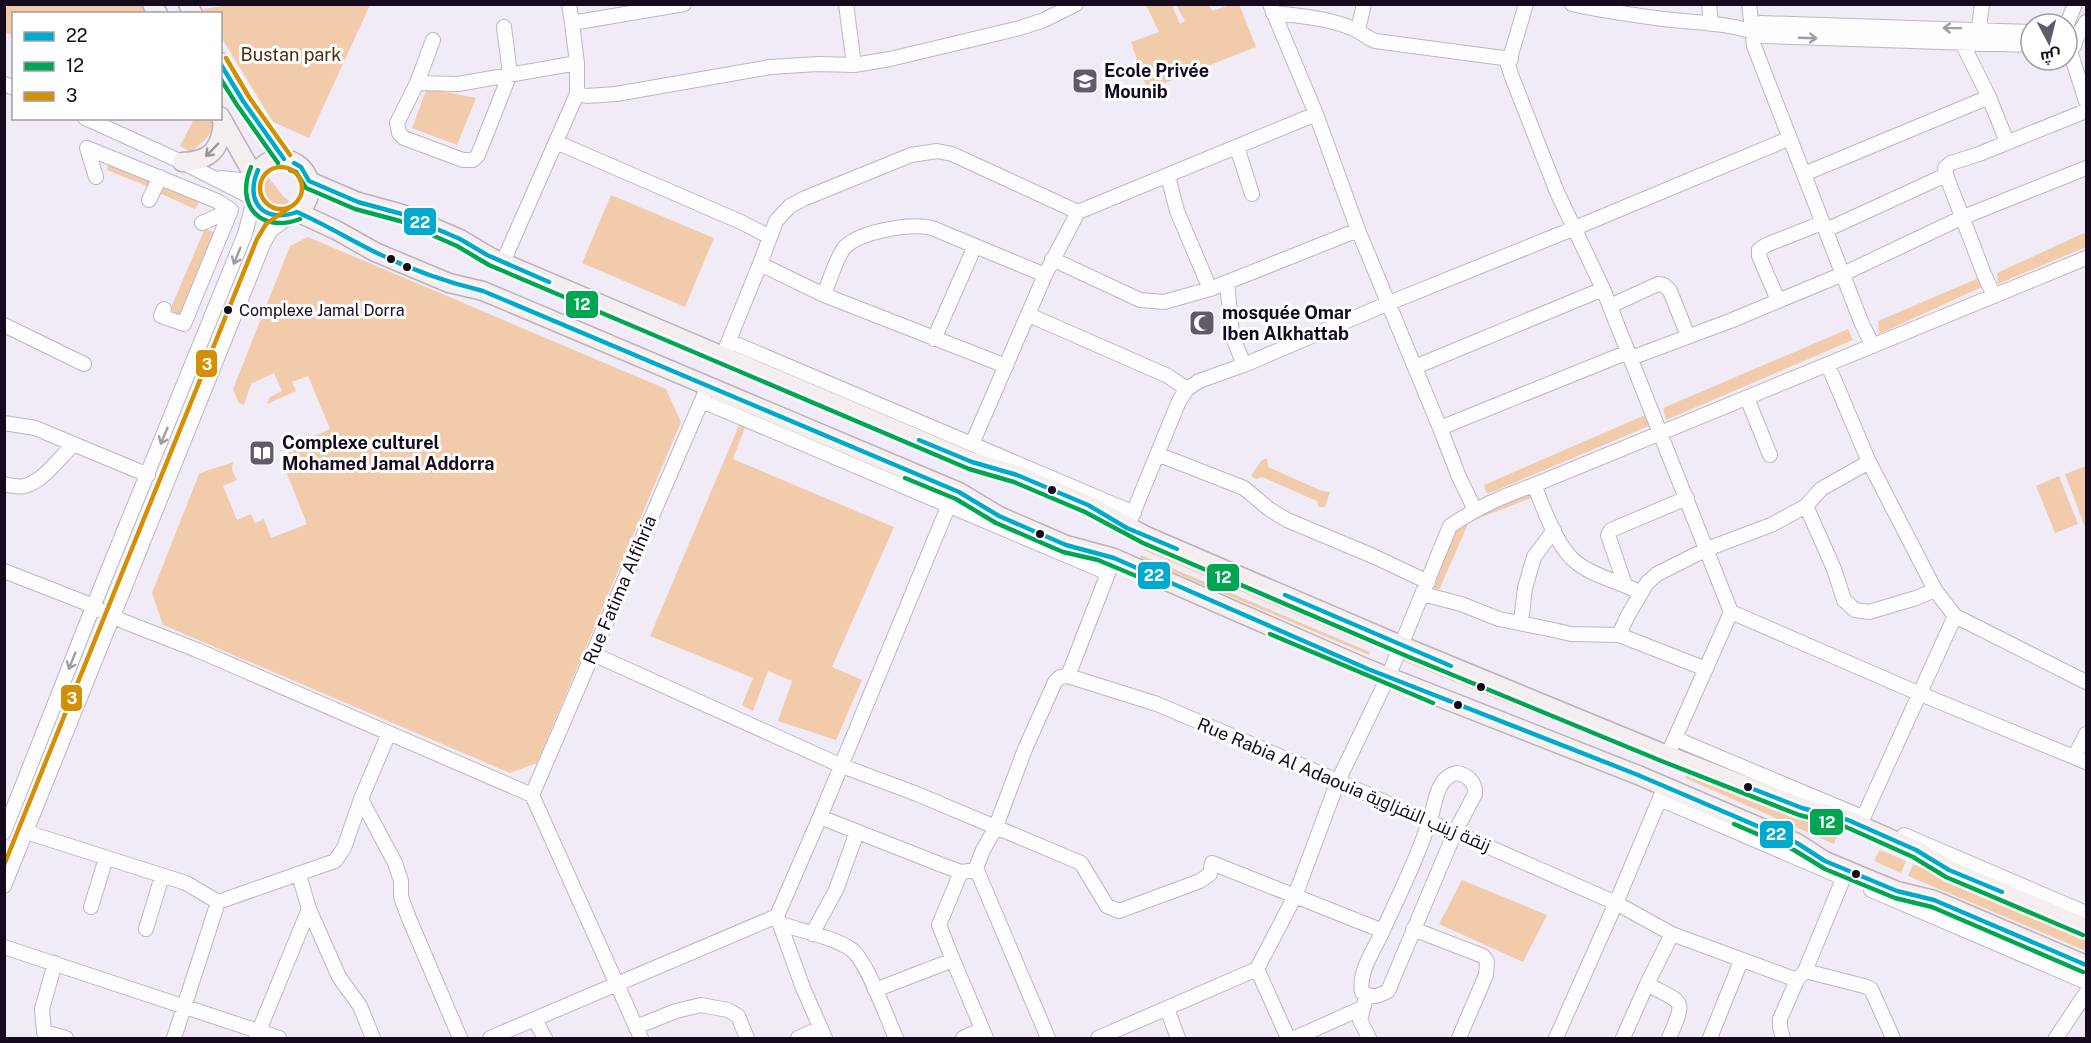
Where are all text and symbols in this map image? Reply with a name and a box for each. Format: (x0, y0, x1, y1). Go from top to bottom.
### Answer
legend (12, 12, 222, 120)
north arrow (2019, 12, 2079, 72)
one-way arrow (1942, 22, 1962, 34)
text: 22 (66, 25, 87, 46)
one-way arrow (1798, 32, 1818, 43)
park label: Bustan park (241, 44, 341, 65)
text: ش (2039, 46, 2062, 67)
text: 12 (66, 55, 84, 76)
place label: Ecole Privée Mounib (1104, 60, 1209, 102)
school or university icon: Ecole Privée Mounib (1070, 66, 1100, 96)
text: 3 (66, 85, 77, 106)
one-way arrow (205, 143, 219, 158)
line badge: 22 (403, 207, 437, 236)
text: 22 (410, 213, 430, 232)
one-way arrow (231, 246, 242, 264)
unlabelled marker (385, 253, 397, 265)
unlabelled marker (401, 261, 413, 273)
line badge: 12 (565, 290, 599, 319)
text: 12 (573, 295, 591, 314)
place label: Complexe Jamal Dorra (239, 301, 405, 320)
place label: mosquée Omar Iben Alkhattab (1222, 302, 1352, 344)
marker: Complexe Jamal Dorra (222, 304, 234, 316)
mosque icon: mosquée Omar Iben Alkhattab (1187, 308, 1217, 338)
line badge: 3 (195, 349, 218, 378)
text: 3 (202, 355, 212, 374)
one-way arrow (158, 427, 169, 445)
place label: Complexe culturel Mohamed Jamal Addorra (282, 432, 494, 474)
library icon: Complexe culturel Mohamed Jamal Addorra (247, 438, 277, 468)
unlabelled marker (1046, 484, 1058, 496)
street label: Rue Fatima Alfihria (579, 512, 660, 667)
unlabelled marker (1034, 528, 1046, 540)
line badge: 22 (1137, 561, 1171, 590)
line badge: 12 (1206, 563, 1240, 592)
text: 22 (1144, 566, 1164, 585)
text: 12 (1214, 568, 1232, 587)
one-way arrow (66, 651, 77, 670)
unlabelled marker (1475, 681, 1487, 693)
line badge: 3 (60, 684, 83, 712)
text: 3 (67, 689, 77, 708)
unlabelled marker (1452, 699, 1464, 711)
street label: Rue Rabia Al Adaouia زنقة زينب النفزاوية (1194, 713, 1494, 857)
unlabelled marker (1742, 781, 1754, 793)
line badge: 12 (1809, 808, 1844, 836)
text: 12 (1818, 813, 1836, 832)
line badge: 22 (1759, 820, 1794, 849)
text: 22 (1766, 825, 1786, 844)
unlabelled marker (1850, 868, 1862, 880)

